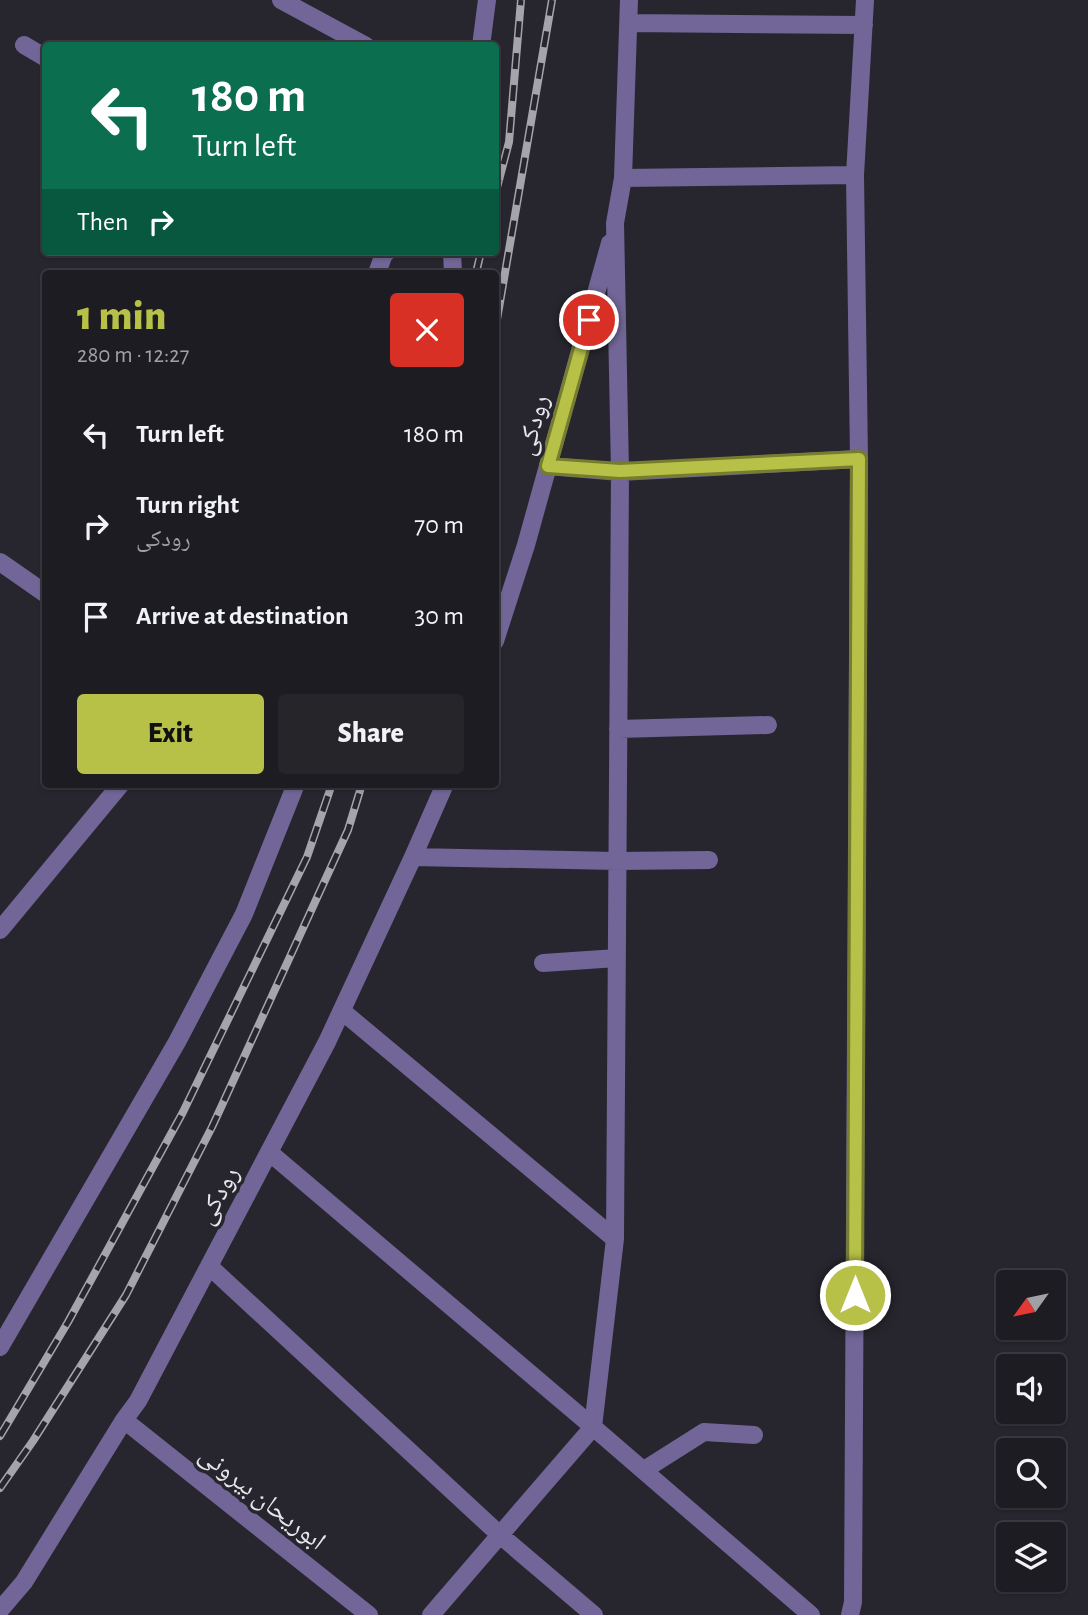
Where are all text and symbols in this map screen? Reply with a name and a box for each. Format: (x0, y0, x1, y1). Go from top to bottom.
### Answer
icon: left (77, 70, 168, 161)
text: 180 m (192, 72, 306, 121)
text: Turn left (192, 130, 296, 162)
icon: right (142, 203, 180, 241)
text: Then (77, 209, 128, 235)
pin (559, 290, 619, 350)
button: close (390, 293, 464, 367)
text: 1 min (77, 295, 166, 337)
icon: arrive (570, 301, 608, 339)
text: 280 m · 12:27 (77, 344, 189, 367)
street label: رودکی (512, 392, 555, 459)
icon: left (77, 416, 115, 454)
text: Turn left (136, 421, 224, 447)
text: 180 m (404, 421, 464, 447)
text: Turn right (136, 492, 239, 518)
icon: right (77, 507, 115, 545)
text: 70 m (414, 512, 464, 538)
text: رودکی (136, 528, 191, 551)
icon: arrive (77, 598, 115, 636)
text: Arrive at destination (136, 603, 349, 629)
text: 30 m (414, 603, 464, 629)
button: Exit (77, 694, 264, 774)
button: Share (278, 694, 464, 774)
street label: رودکی (192, 1162, 246, 1230)
position arrow (818, 1258, 892, 1332)
north arrow (996, 1270, 1066, 1340)
map controls (996, 1270, 1066, 1592)
button: sound (996, 1354, 1066, 1424)
button: search (996, 1438, 1066, 1508)
street label: ابوریحان بیرونی (193, 1441, 330, 1556)
button: layers (996, 1522, 1066, 1592)

